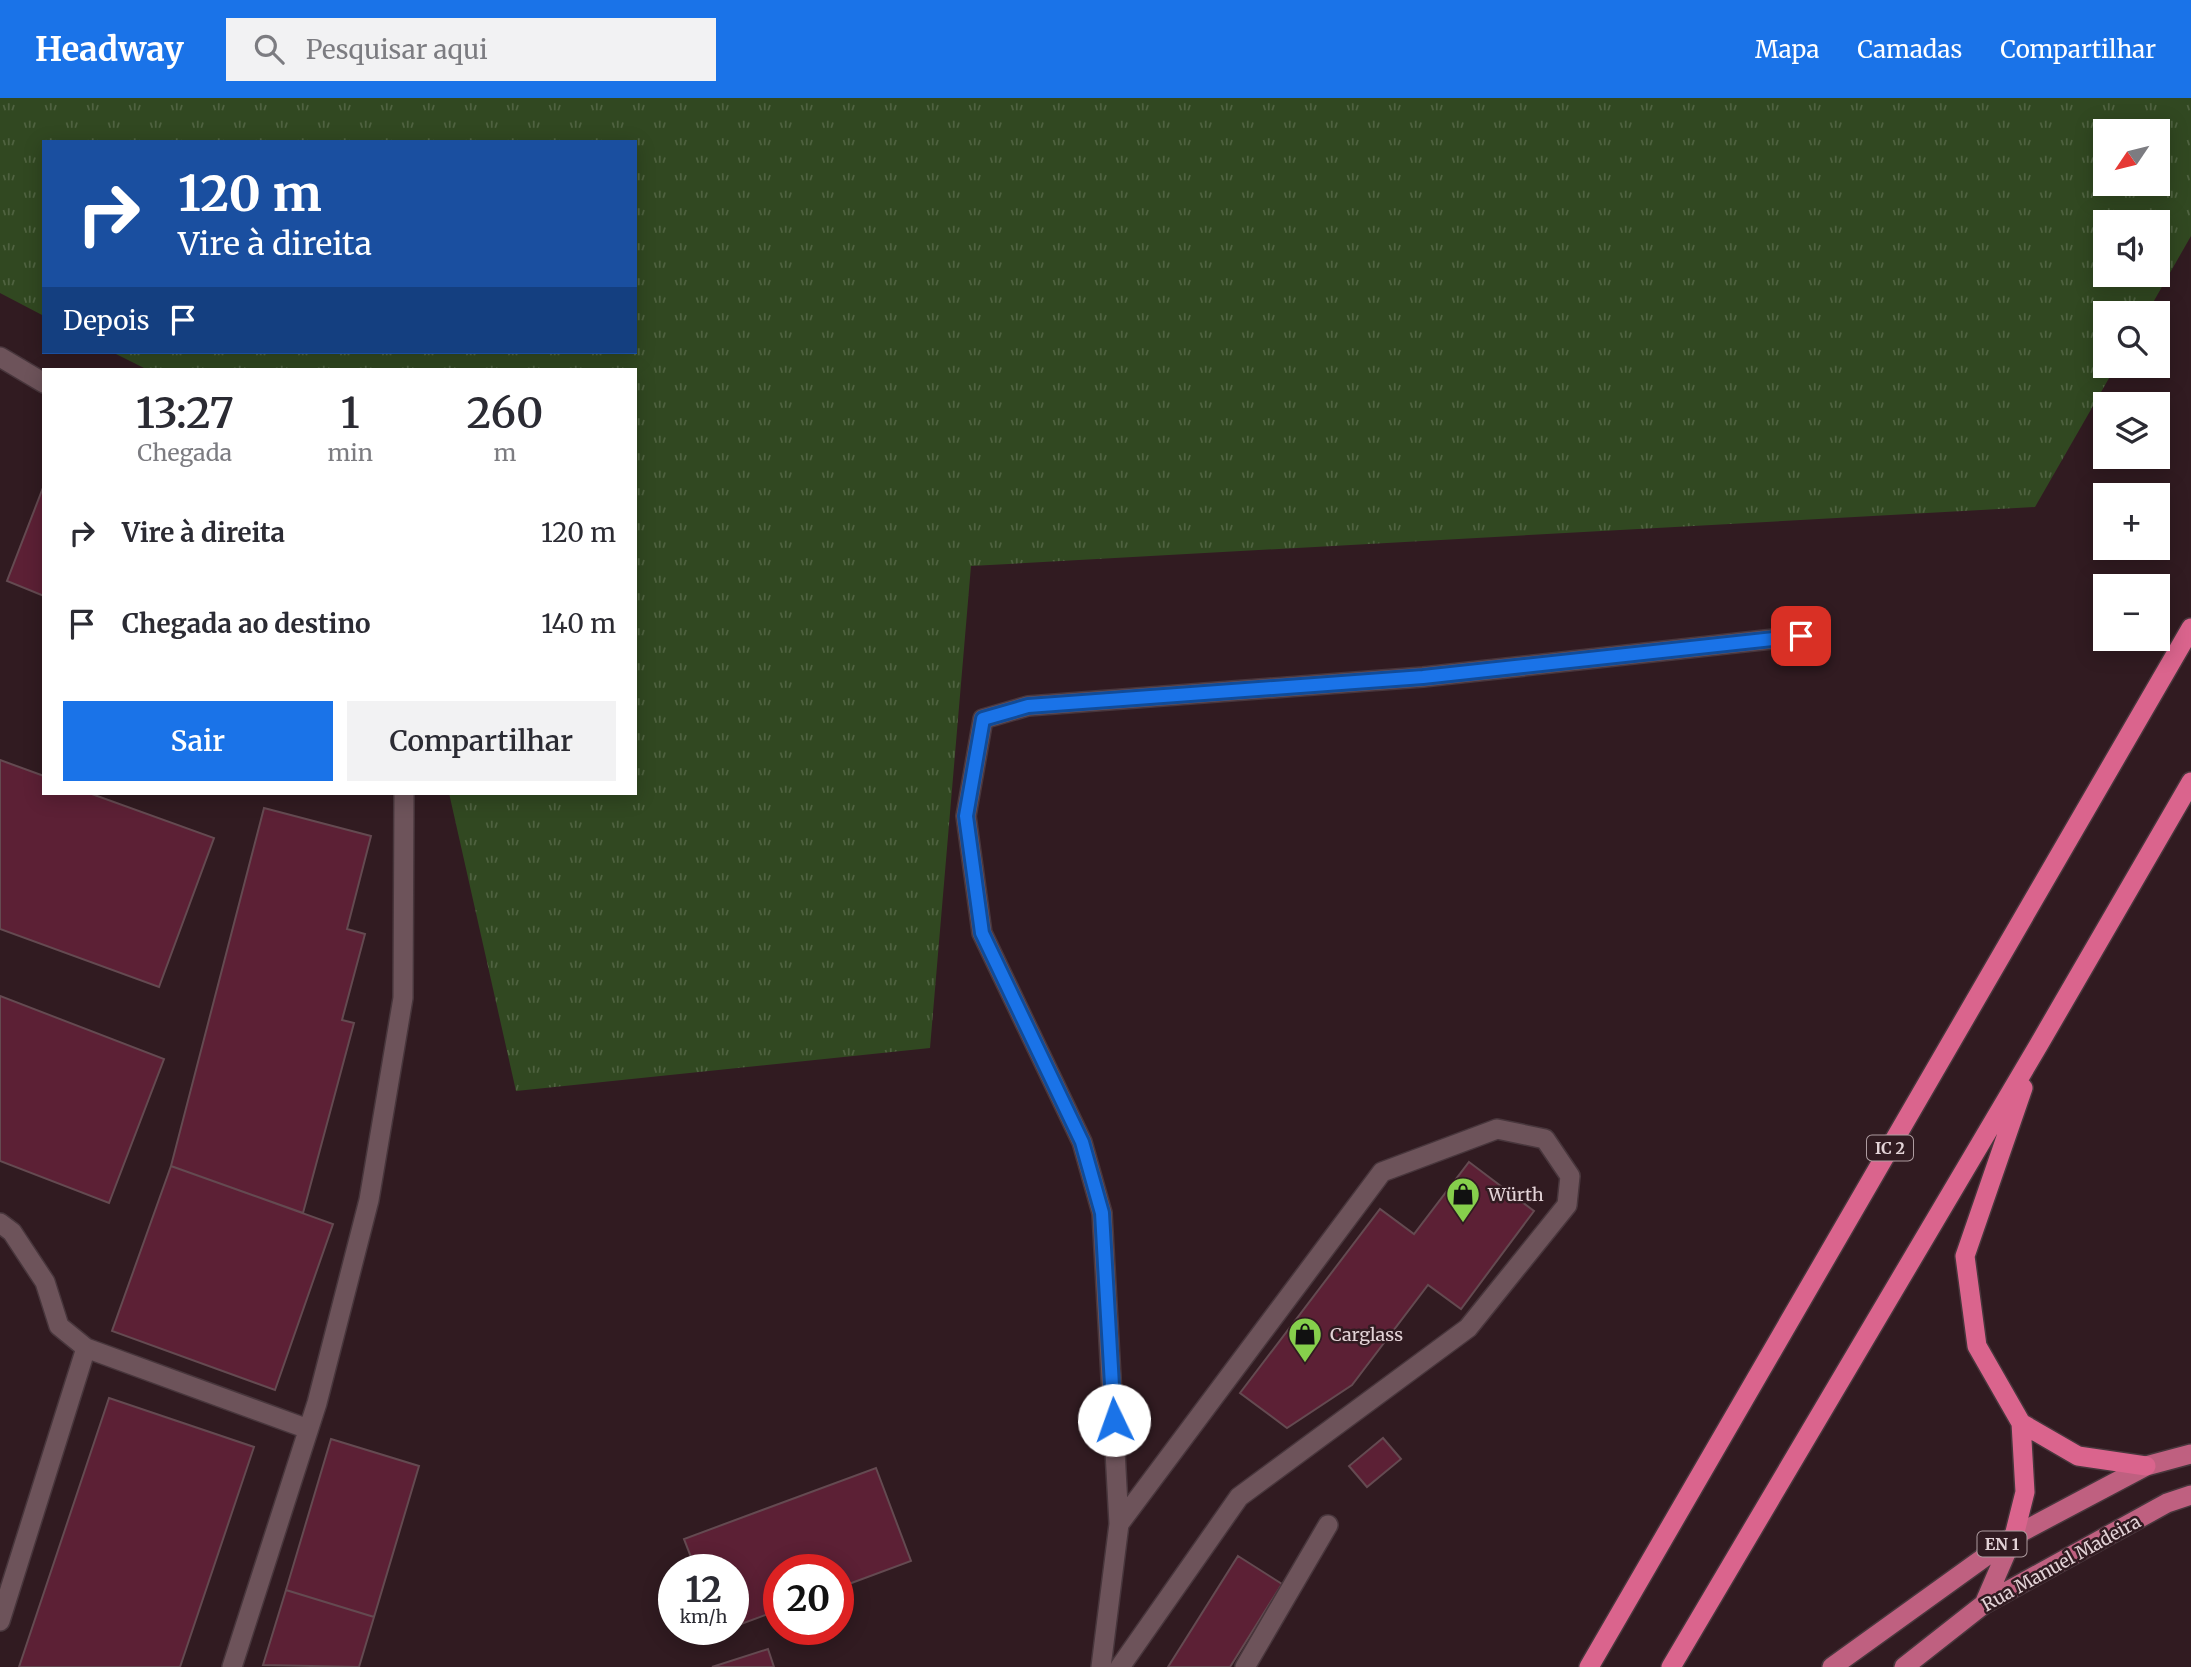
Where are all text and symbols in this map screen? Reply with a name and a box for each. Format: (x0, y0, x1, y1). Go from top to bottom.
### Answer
search box (226, 18, 716, 81)
text: Headway (35, 29, 184, 70)
icon: search (250, 30, 288, 68)
text: Pesquisar aqui (306, 33, 488, 66)
text: Mapa (1755, 34, 1819, 65)
text: Camadas (1857, 34, 1962, 65)
text: Compartilhar (2000, 34, 2156, 65)
north arrow (2093, 119, 2170, 196)
map controls (2093, 119, 2170, 651)
text: 120 m (178, 163, 322, 224)
icon: right (63, 168, 154, 259)
button: sound (2093, 210, 2170, 287)
text: Vire à direita (178, 224, 372, 264)
icon: arrive (164, 301, 202, 339)
button: search (2093, 301, 2170, 378)
text: Depois (63, 304, 150, 337)
text: 13:27 (136, 387, 234, 439)
text: 1 (341, 387, 360, 439)
text: 260 (467, 387, 543, 439)
button: layers (2093, 392, 2170, 469)
text: Chegada (137, 438, 232, 467)
text: min (327, 438, 373, 467)
text: m (494, 438, 516, 467)
button: + (2093, 483, 2170, 560)
icon: right (63, 514, 101, 552)
text: Vire à direita (122, 516, 285, 549)
text: 120 m (541, 516, 616, 549)
button: − (2093, 574, 2170, 651)
icon: arrive (63, 605, 101, 643)
pin (1771, 606, 1831, 666)
text: Chegada ao destino (122, 607, 371, 640)
text: 140 m (541, 607, 616, 640)
icon: arrive (1782, 617, 1820, 655)
button: Sair (63, 701, 333, 781)
button: Compartilhar (347, 701, 616, 781)
road number: IC 2 (1867, 1136, 1913, 1160)
shop icon: Würth (1444, 1175, 1482, 1224)
place label: Würth (1487, 1183, 1544, 1206)
shop icon: Carglass (1286, 1315, 1324, 1364)
place label: Carglass (1330, 1323, 1403, 1346)
position arrow (1077, 1383, 1151, 1457)
street label: Rua Manuel Madeira (1977, 1510, 2145, 1616)
road number: EN 1 (1978, 1532, 2026, 1556)
speed limit sign: 20 (763, 1554, 854, 1645)
text: 12 (685, 1568, 722, 1612)
text: km/h (680, 1605, 727, 1628)

